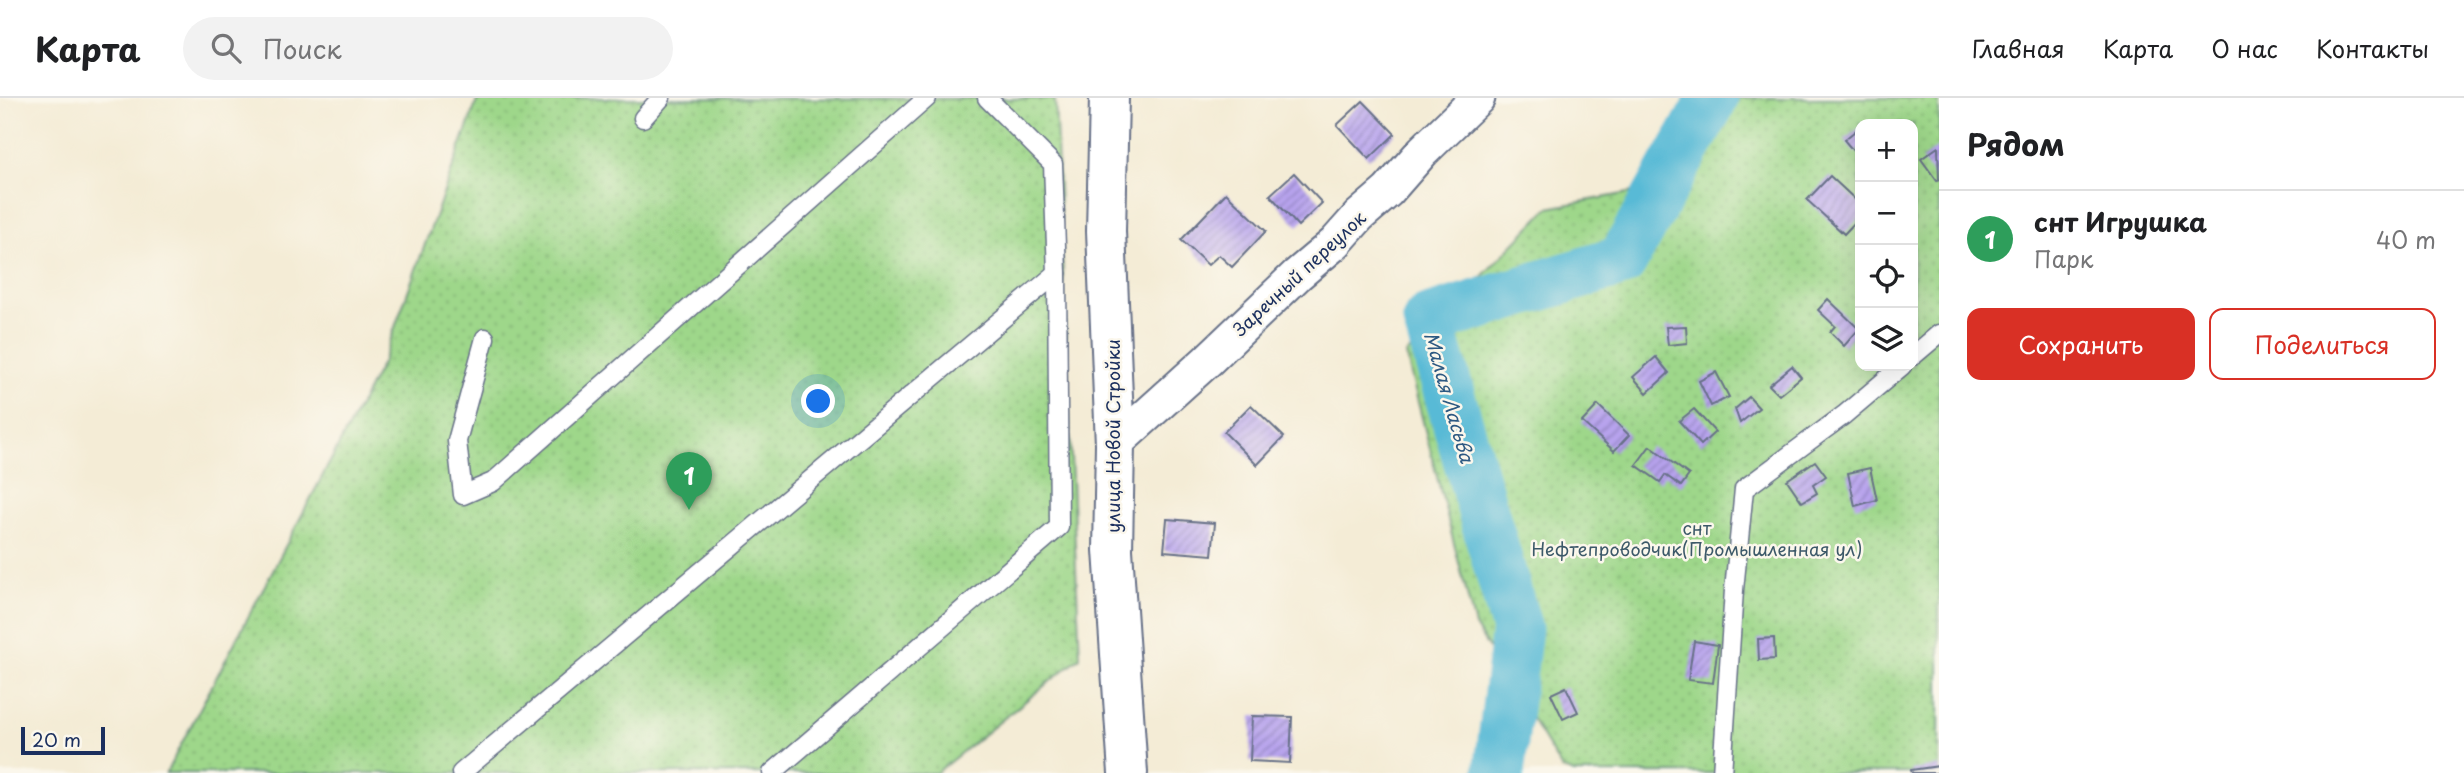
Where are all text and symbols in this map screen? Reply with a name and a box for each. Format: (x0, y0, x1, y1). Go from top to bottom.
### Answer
search box (183, 17, 673, 80)
text: Карта (35, 23, 141, 73)
icon: search (207, 29, 245, 67)
text: Поиск (263, 29, 342, 68)
text: Главная (1972, 30, 2065, 66)
text: Карта (2103, 30, 2173, 66)
text: О нас (2211, 30, 2278, 66)
text: Контакты (2316, 30, 2429, 66)
map controls (1855, 119, 1918, 371)
button: + (1855, 119, 1918, 182)
text: Рядом (1967, 121, 2065, 166)
button: − (1855, 182, 1918, 245)
text: снт Игрушка (2034, 202, 2207, 241)
street label: Заречный переулок (1227, 204, 1372, 342)
text: 1 (1985, 222, 1996, 257)
text: 40 m (2376, 222, 2436, 257)
text: Парк (2034, 241, 2093, 276)
button: locate (1855, 245, 1918, 308)
button: layers (1855, 308, 1918, 371)
button: Сохранить (1967, 308, 2195, 380)
button: Поделиться (2209, 308, 2436, 380)
water label: Малая Ласьва (1418, 328, 1482, 467)
street label: улица Новой Стройки (1099, 339, 1126, 533)
your location (801, 384, 835, 418)
pin: 1 (666, 452, 712, 510)
park label: снт Нефтепроводчик(Промышленная ул) (1532, 514, 1862, 562)
scale bar (21, 724, 105, 756)
text: 20 m (32, 725, 81, 753)

